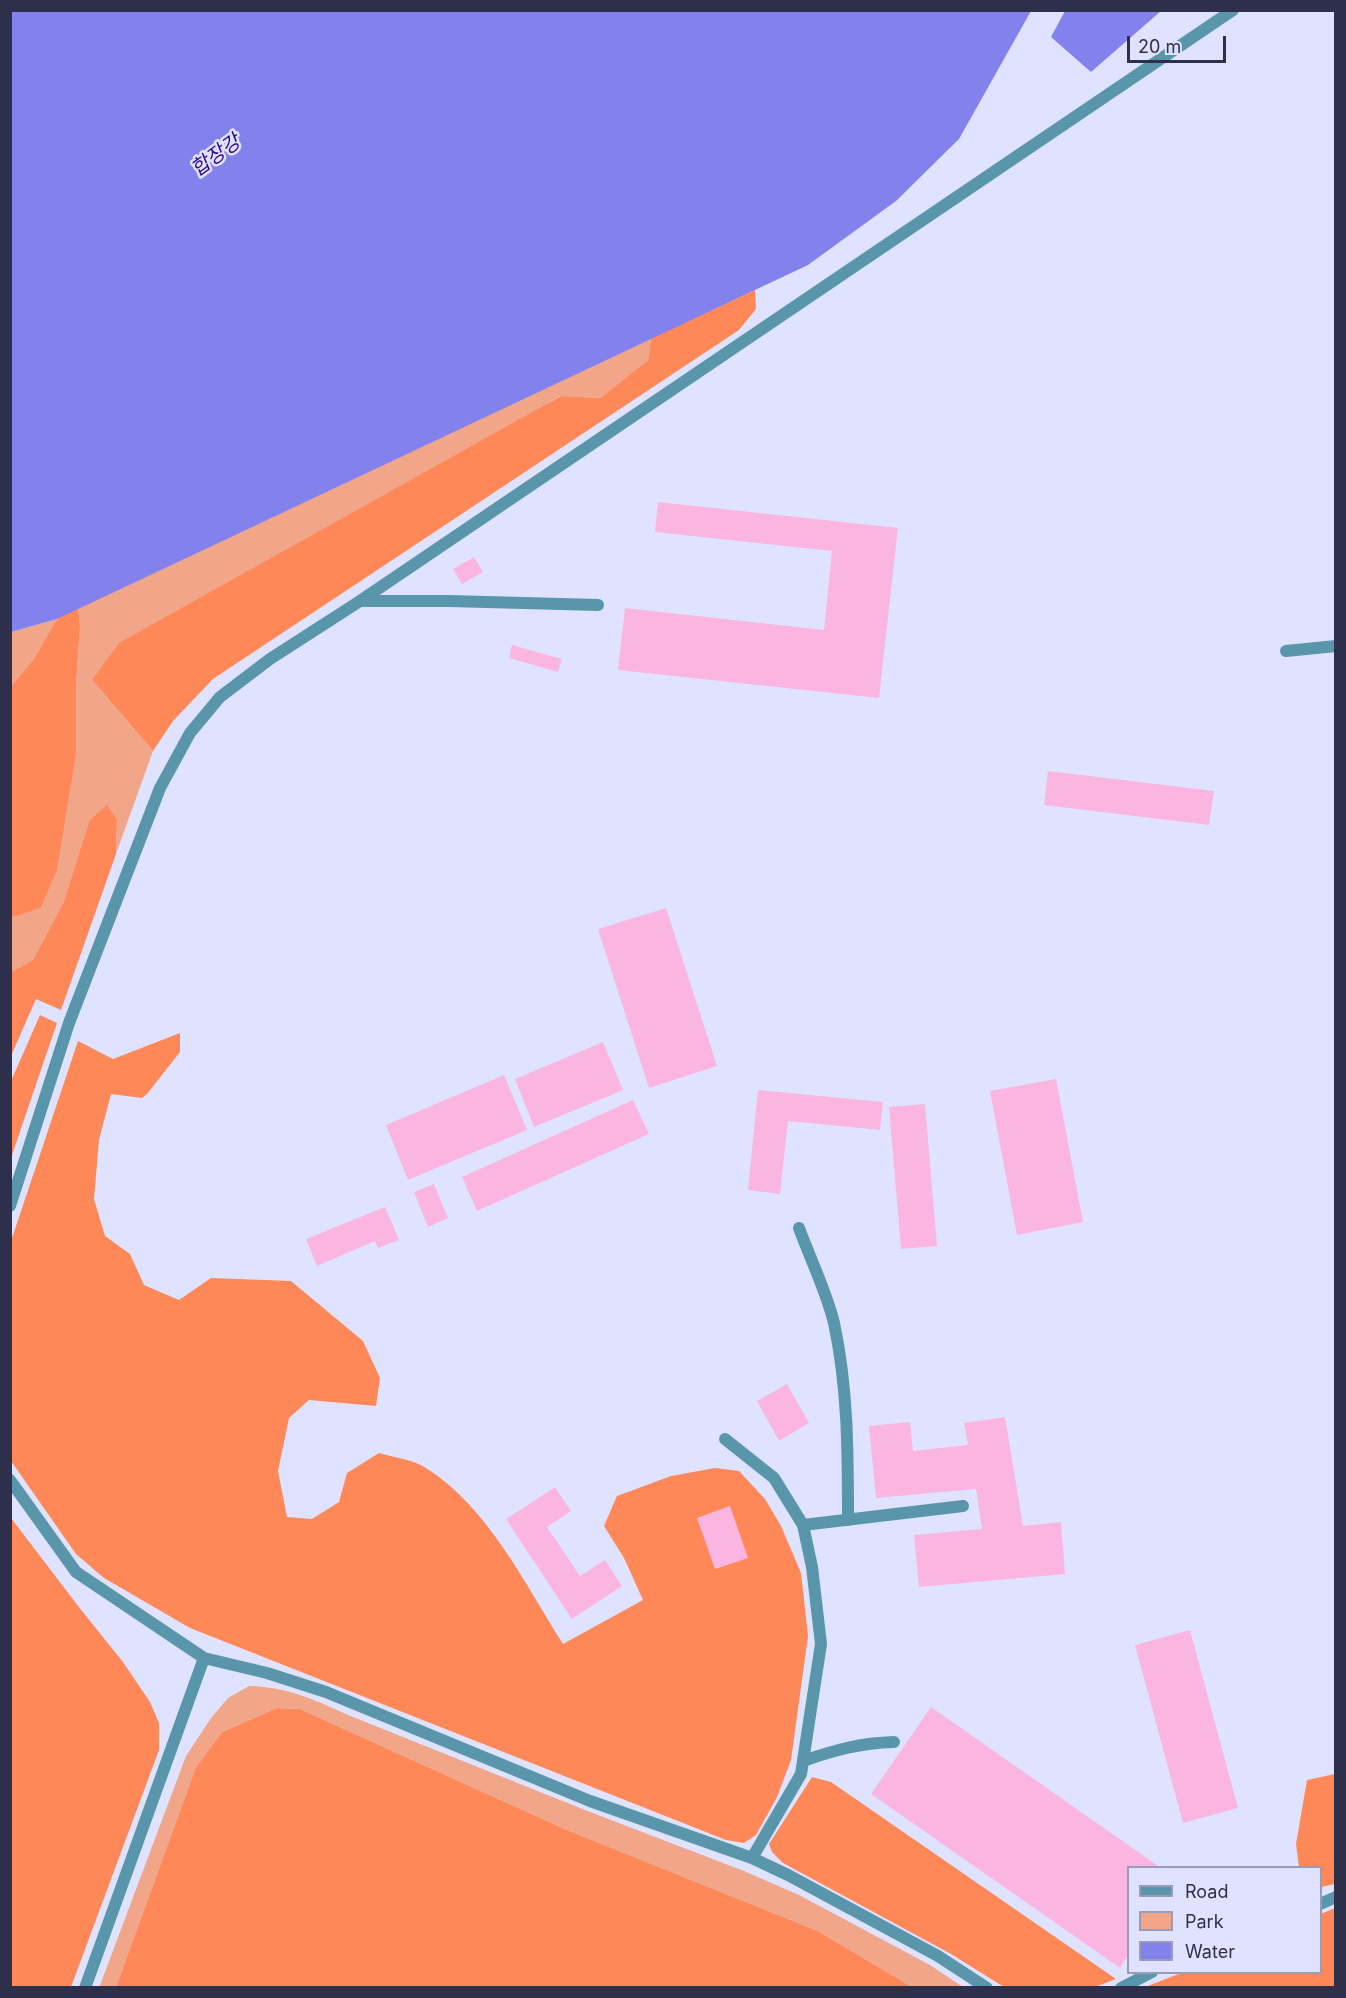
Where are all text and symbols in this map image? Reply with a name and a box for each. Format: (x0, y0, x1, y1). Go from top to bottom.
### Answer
scale bar (1130, 24, 1229, 62)
text: 20 m (1138, 36, 1181, 57)
water label: 합장강 (187, 130, 245, 182)
legend (1127, 1866, 1322, 1974)
text: Road (1185, 1881, 1228, 1902)
text: Park (1185, 1911, 1224, 1932)
text: Water (1185, 1941, 1235, 1962)

